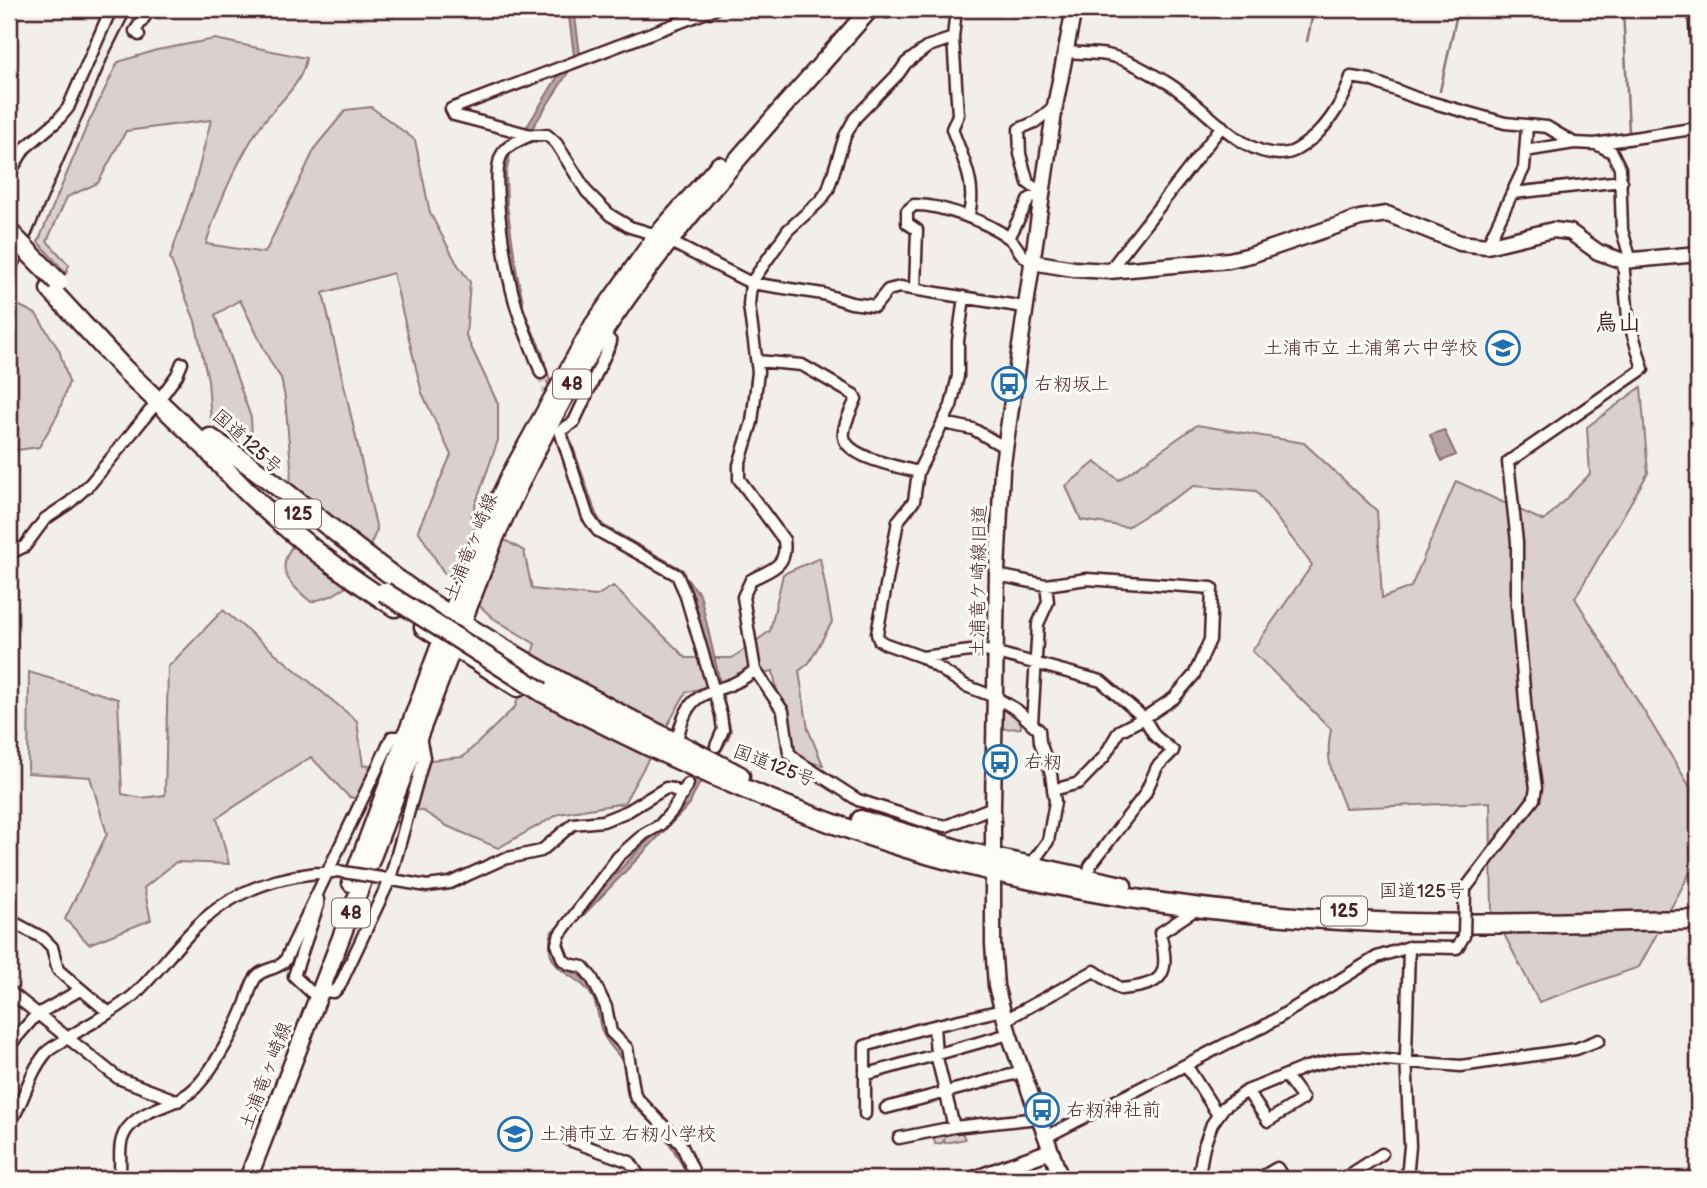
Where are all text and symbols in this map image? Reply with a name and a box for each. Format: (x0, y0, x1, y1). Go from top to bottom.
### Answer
district label: 烏山 (1595, 309, 1641, 337)
school or university icon: 土浦市立 土浦第六中学校 (1484, 329, 1522, 367)
place label: 土浦市立 土浦第六中学校 (1264, 337, 1478, 360)
bus stop icon: 右籾坂上 (990, 365, 1028, 403)
road number: 48 (553, 370, 591, 398)
place label: 右籾坂上 (1034, 373, 1110, 396)
street label: 国道125号 (207, 405, 287, 479)
street label: 土浦竜ヶ崎線 (439, 490, 503, 604)
road number: 125 (275, 500, 321, 528)
street label: 土浦竜ケ崎線旧道 (966, 505, 992, 657)
street label: 国道125号 (730, 740, 818, 792)
bus stop icon: 右籾 (981, 743, 1019, 781)
place label: 右籾 (1024, 751, 1062, 774)
street label: 国道125号 (1379, 880, 1465, 903)
road number: 125 (1321, 896, 1367, 926)
road number: 48 (332, 898, 370, 928)
street label: 土浦竜ヶ崎線 (235, 1019, 297, 1133)
bus stop icon: 右籾神社前 (1023, 1091, 1061, 1129)
place label: 右籾神社前 (1066, 1099, 1161, 1122)
school or university icon: 土浦市立 右籾小学校 (496, 1115, 534, 1153)
place label: 土浦市立 右籾小学校 (540, 1123, 716, 1146)

